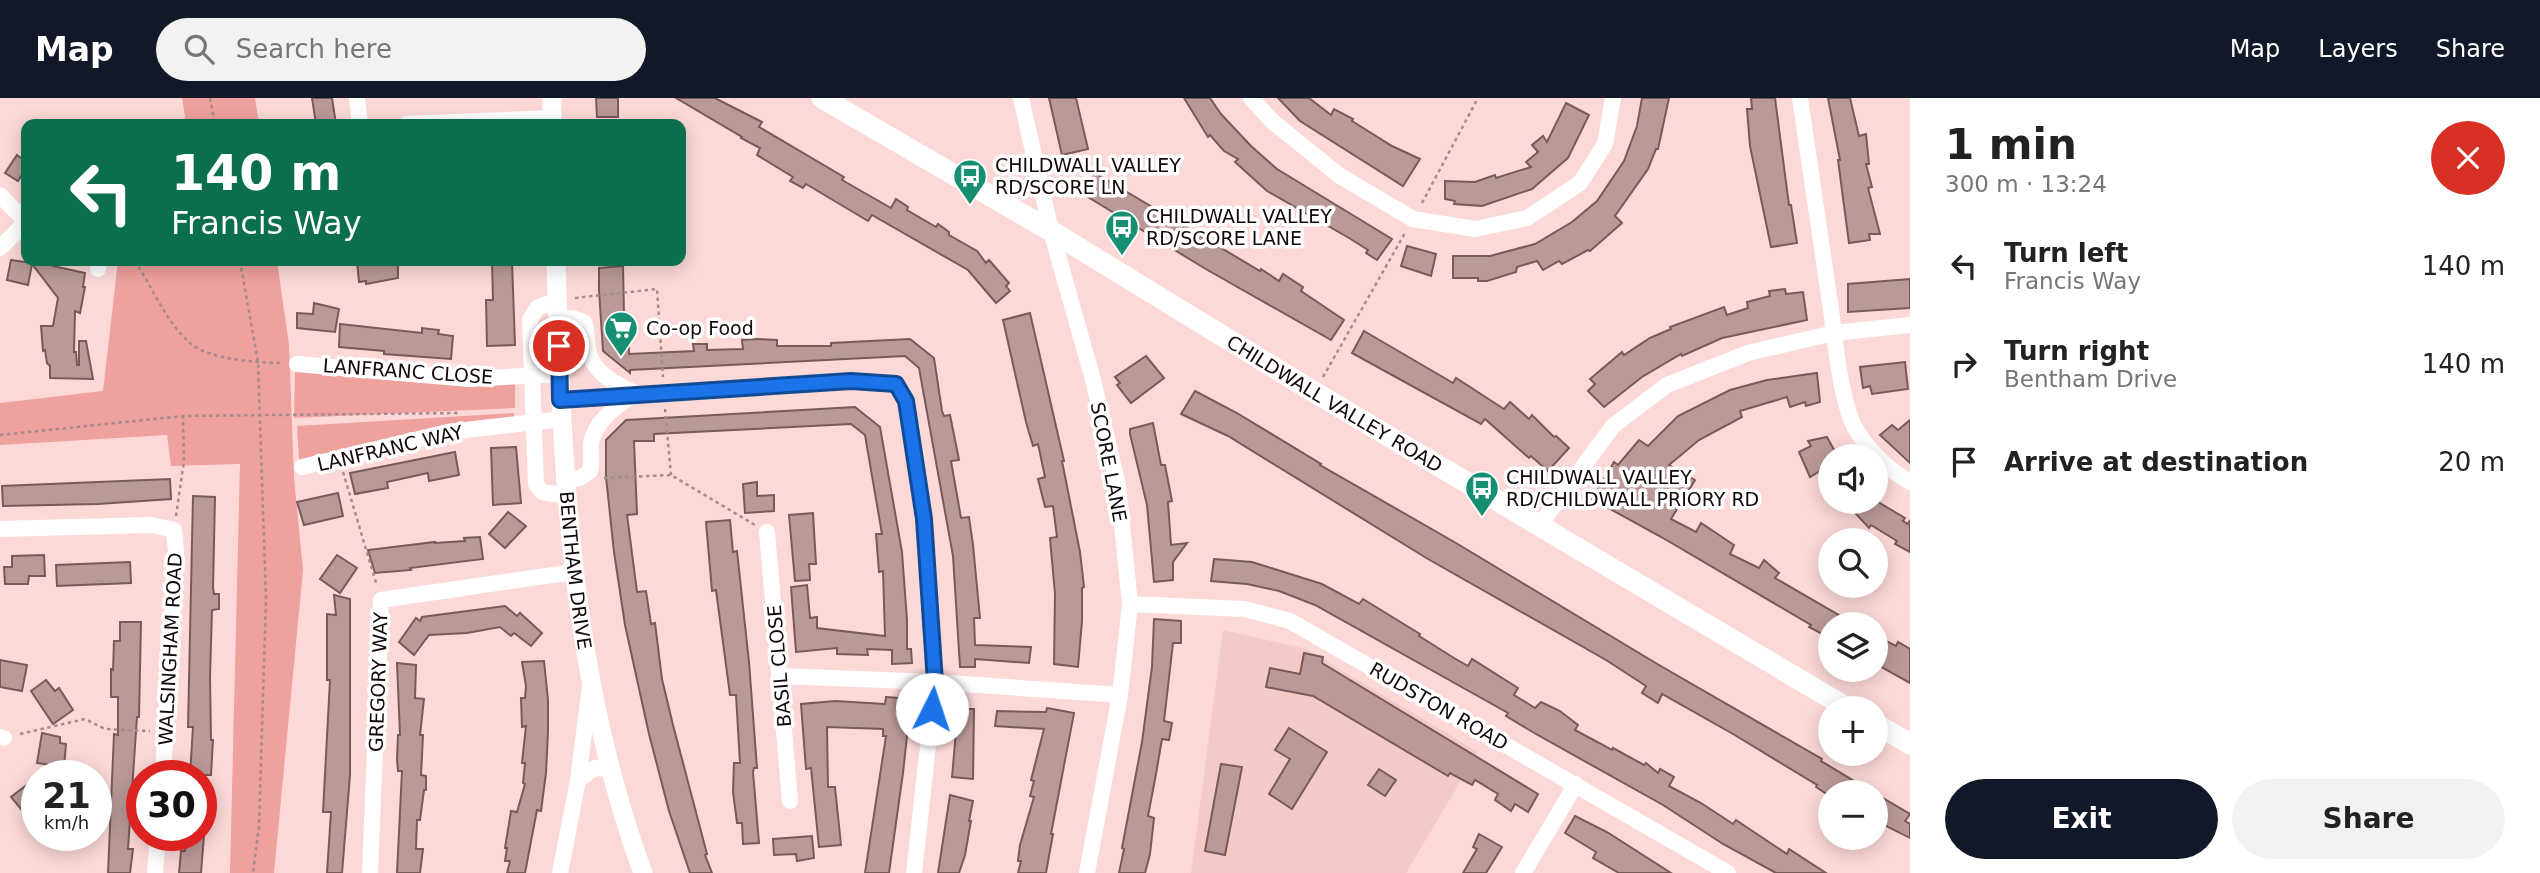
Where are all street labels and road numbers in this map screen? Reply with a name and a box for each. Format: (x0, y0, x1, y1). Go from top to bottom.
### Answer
street label: CHILDWALL VALLEY ROAD (1223, 330, 1447, 477)
street label: LANFRANC CLOSE (322, 354, 494, 388)
street label: SCORE LANE (1087, 400, 1131, 524)
street label: LANFRANC WAY (315, 420, 465, 475)
street label: BENTHAM DRIVE (556, 490, 596, 651)
street label: WALSINGHAM ROAD (154, 552, 186, 746)
street label: BASIL CLOSE (763, 604, 795, 728)
street label: GREGORY WAY (365, 611, 391, 752)
street label: RUDSTON ROAD (1366, 657, 1512, 755)

